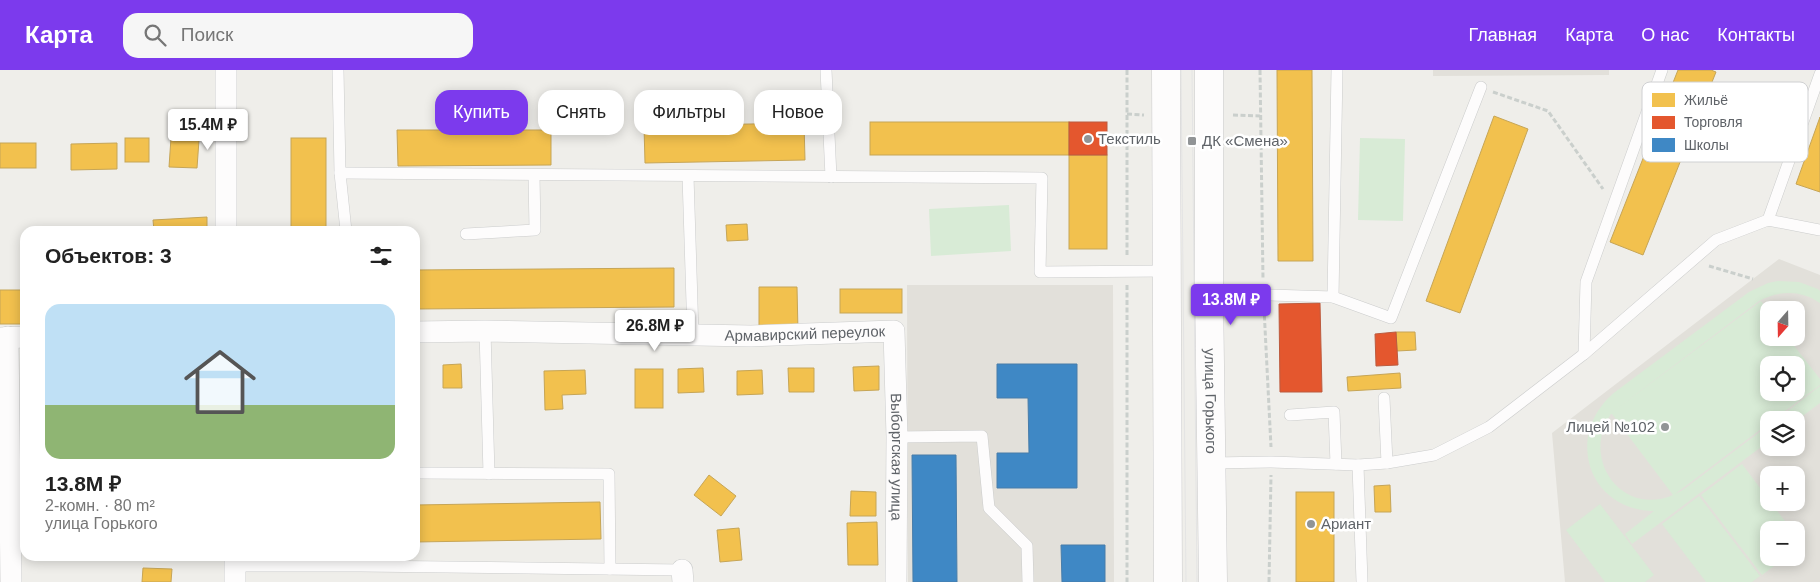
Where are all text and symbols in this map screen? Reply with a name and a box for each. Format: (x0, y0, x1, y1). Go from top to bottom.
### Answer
search box (123, 13, 473, 58)
text: Карта (25, 21, 93, 48)
icon: search (141, 21, 169, 49)
text: Поиск (181, 24, 233, 45)
text: Главная (1469, 25, 1537, 45)
text: Карта (1565, 25, 1613, 45)
text: О нас (1641, 25, 1689, 45)
text: Контакты (1717, 25, 1795, 45)
legend (1642, 82, 1808, 162)
chip: Купить (435, 90, 528, 135)
chip: Снять (538, 90, 624, 135)
chip: Фильтры (634, 90, 744, 135)
chip: Новое (754, 90, 842, 135)
text: Жильё (1684, 92, 1728, 108)
pin: 15.4M ₽ (162, 108, 254, 151)
text: Торговля (1684, 114, 1742, 130)
text: 15.4M ₽ (179, 116, 237, 133)
place label: Текстиль (1098, 130, 1161, 147)
place label: ДК «Смена» (1202, 132, 1288, 149)
marker: Текстиль (1082, 133, 1094, 145)
marker: ДК «Смена» (1186, 135, 1198, 147)
text: Школы (1684, 137, 1729, 153)
icon: filters (367, 242, 395, 270)
text: Объектов: 3 (45, 244, 172, 267)
pin: 13.8M ₽ (1185, 284, 1277, 326)
text: 13.8M ₽ (1202, 291, 1260, 308)
north arrow (1760, 301, 1805, 346)
map controls (1760, 301, 1805, 566)
pin: 26.8M ₽ (609, 310, 701, 352)
text: 26.8M ₽ (626, 317, 684, 334)
street label: Армавирский переулок (724, 322, 886, 344)
icon: home (175, 337, 265, 427)
street label: улица Горького (1202, 348, 1220, 454)
button: locate (1760, 356, 1805, 401)
street label: Выборгская улица (888, 393, 906, 521)
button: layers (1760, 411, 1805, 456)
place label: Лицей №102 (1566, 418, 1655, 435)
marker: Лицей №102 (1659, 421, 1671, 433)
button: + (1760, 466, 1805, 511)
text: 13.8M ₽ (45, 472, 121, 495)
text: 2-комн. · 80 m² (45, 497, 155, 514)
text: улица Горького (45, 515, 158, 532)
place label: Ариант (1321, 515, 1371, 532)
marker: Ариант (1305, 518, 1317, 530)
button: − (1760, 521, 1805, 566)

